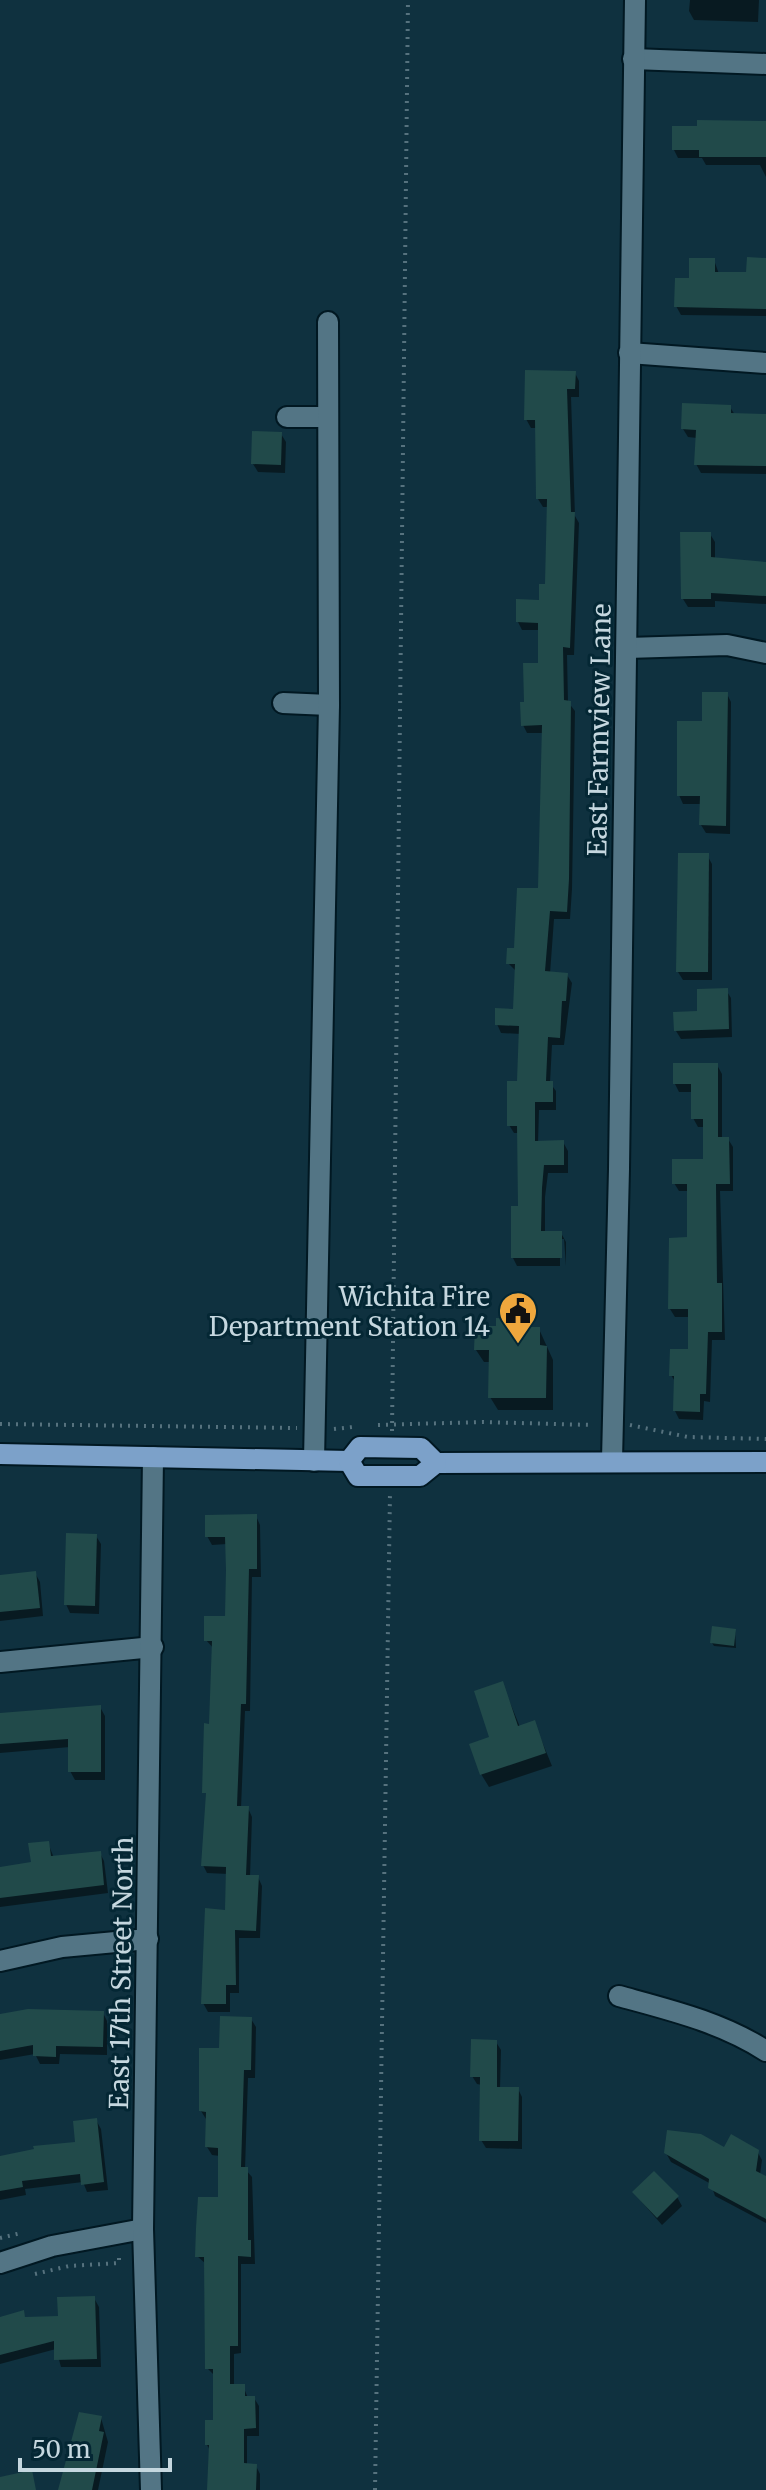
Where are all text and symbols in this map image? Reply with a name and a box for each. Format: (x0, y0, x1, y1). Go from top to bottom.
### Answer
street label: East Farmview Lane (580, 603, 618, 857)
place label: Wichita Fire Department Station 14 (209, 1280, 490, 1343)
public building icon: Wichita Fire Department Station 14 (497, 1290, 539, 1345)
street label: East 17th Street North (102, 1836, 140, 2110)
scale bar (20, 2422, 170, 2472)
text: 50 m (32, 2434, 91, 2465)

